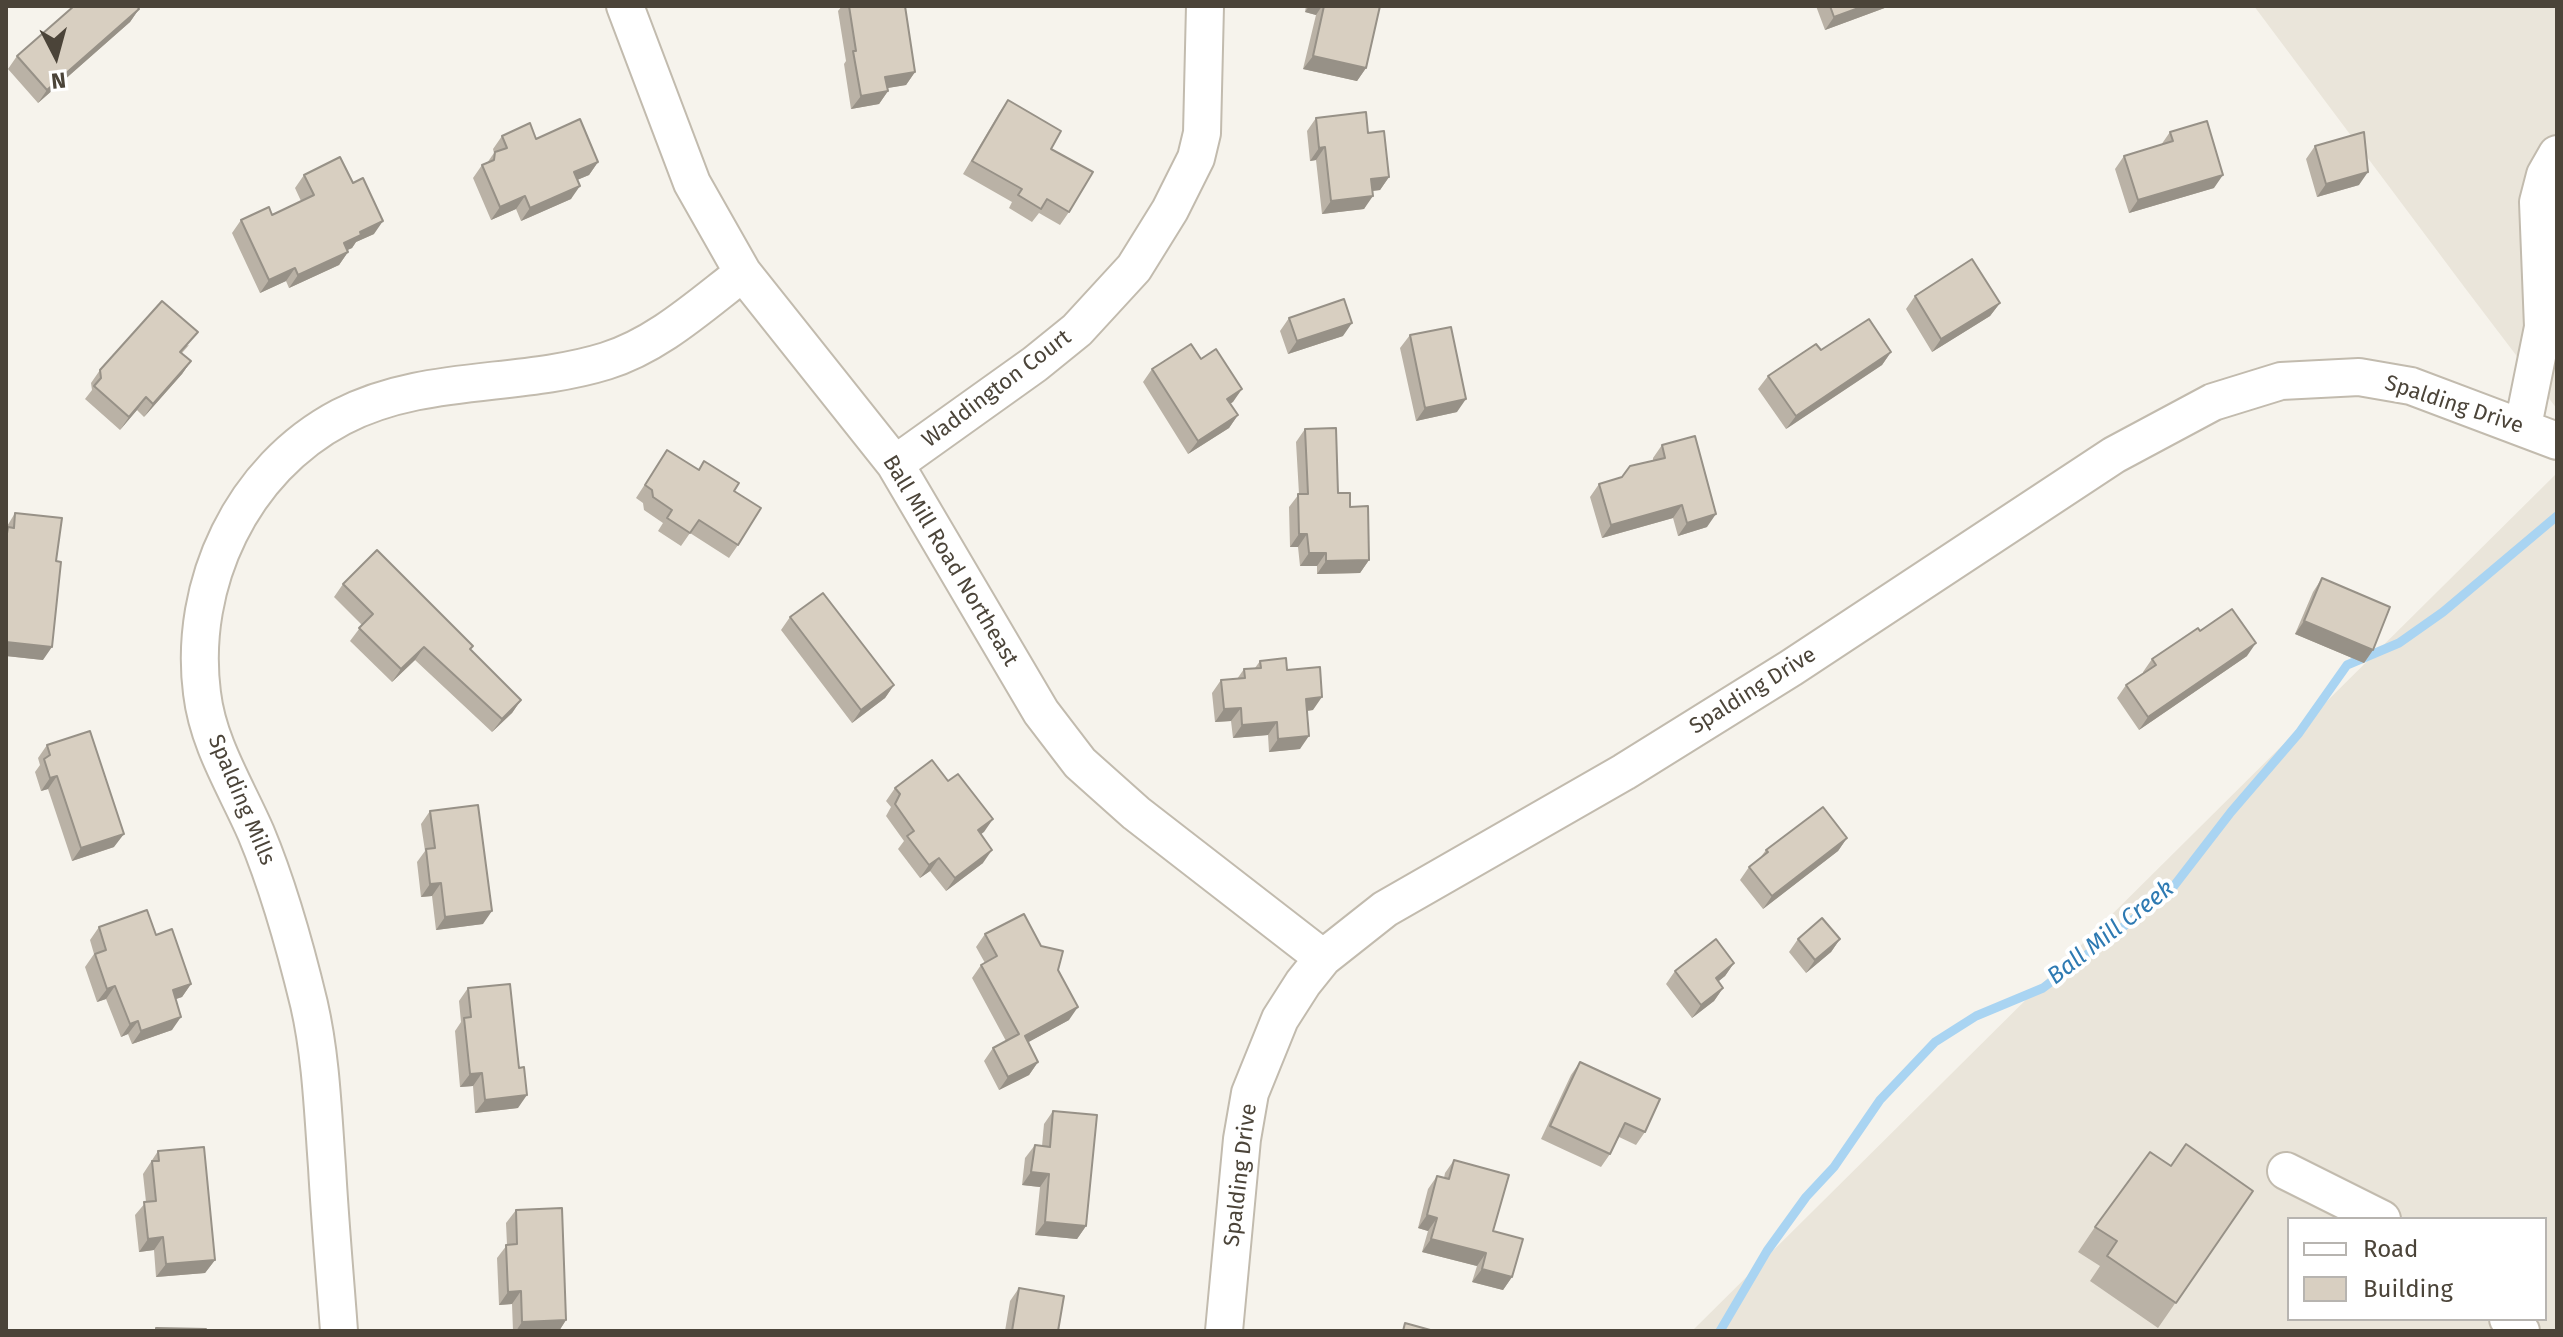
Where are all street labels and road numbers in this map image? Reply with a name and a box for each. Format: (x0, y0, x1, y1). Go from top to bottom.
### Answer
street label: Waddington Court (917, 324, 1077, 454)
street label: Spalding Drive (2381, 370, 2527, 440)
street label: Ball Mill Road Northeast (877, 451, 1023, 671)
street label: Spalding Drive (1685, 642, 1821, 740)
street label: Spalding Mills (202, 731, 280, 869)
street label: Spalding Drive (1219, 1102, 1263, 1248)

